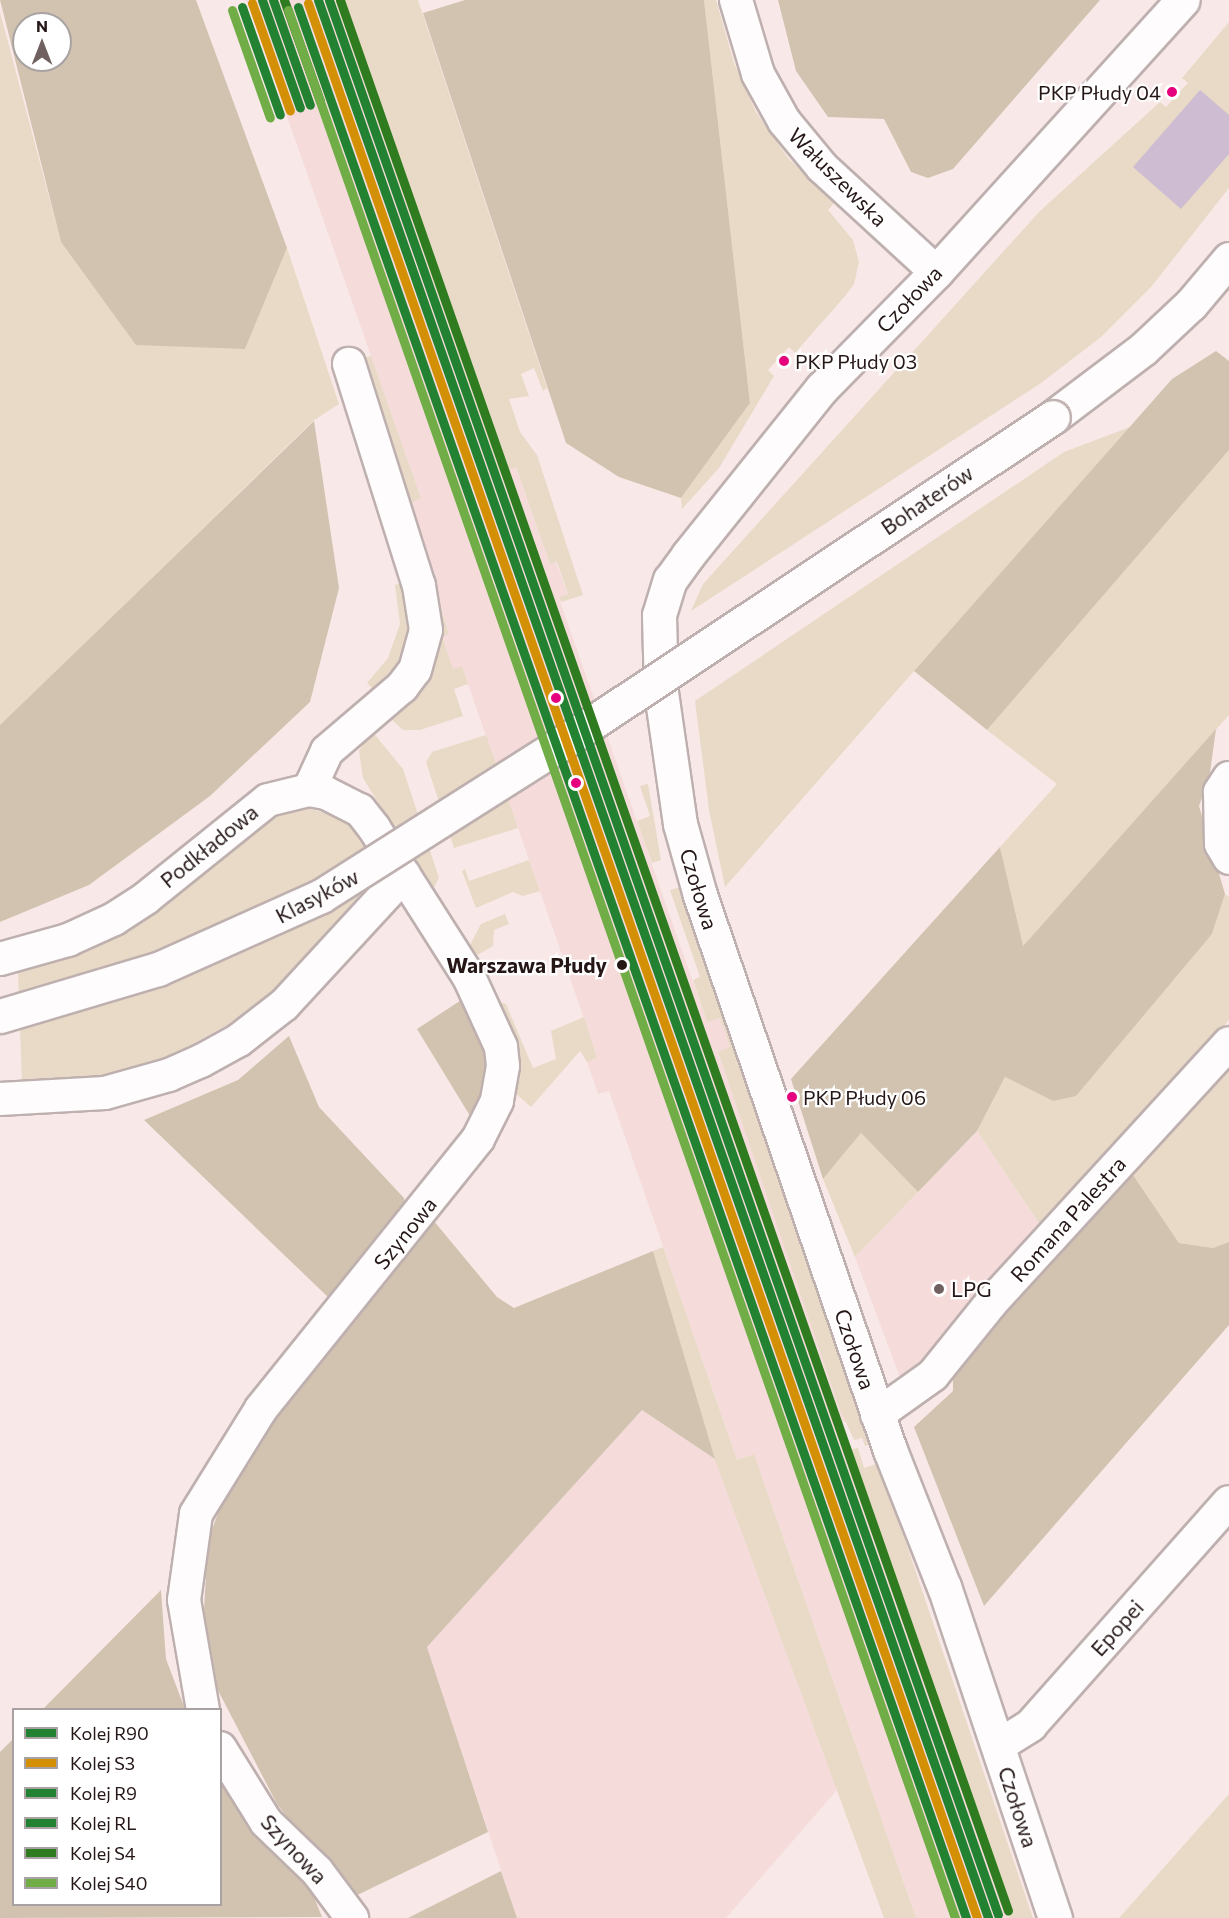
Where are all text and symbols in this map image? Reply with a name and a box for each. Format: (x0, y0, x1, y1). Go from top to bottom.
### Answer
north arrow (12, 12, 72, 72)
text: N (36, 16, 48, 35)
place label: PKP Płudy 04 (1038, 80, 1161, 104)
marker: PKP Płudy 04 (1166, 86, 1178, 98)
street label: Wałuszewska (784, 123, 892, 231)
street label: Czołowa (871, 260, 947, 338)
place label: PKP Płudy 03 (795, 349, 917, 373)
marker: PKP Płudy 03 (778, 355, 790, 367)
street label: Bohaterów (876, 460, 978, 540)
unlabelled marker (550, 692, 562, 704)
unlabelled marker (570, 777, 582, 789)
street label: Podkładowa (155, 799, 263, 893)
street label: Czołowa (675, 845, 723, 933)
street label: Klasyków (271, 864, 363, 928)
place label: Warszawa Płudy (446, 952, 607, 978)
marker: Warszawa Płudy (612, 955, 632, 975)
place label: PKP Płudy 06 (803, 1085, 926, 1109)
marker: PKP Płudy 06 (786, 1091, 798, 1103)
street label: Romana Palestra (1005, 1151, 1131, 1287)
street label: Szynowa (368, 1192, 442, 1274)
place label: LPG (951, 1276, 992, 1302)
marker: LPG (932, 1282, 946, 1296)
street label: Czołowa (830, 1305, 880, 1393)
street label: Epopei (1085, 1595, 1149, 1661)
legend (12, 1708, 222, 1906)
text: Kolej R90 (70, 1722, 149, 1744)
text: Kolej S3 (70, 1752, 135, 1774)
street label: Czołowa (993, 1763, 1043, 1851)
text: Kolej R9 (70, 1782, 137, 1804)
street label: Szynowa (256, 1809, 332, 1889)
text: Kolej RL (70, 1812, 137, 1834)
text: Kolej S4 (70, 1842, 136, 1864)
text: Kolej S40 (70, 1872, 147, 1894)

